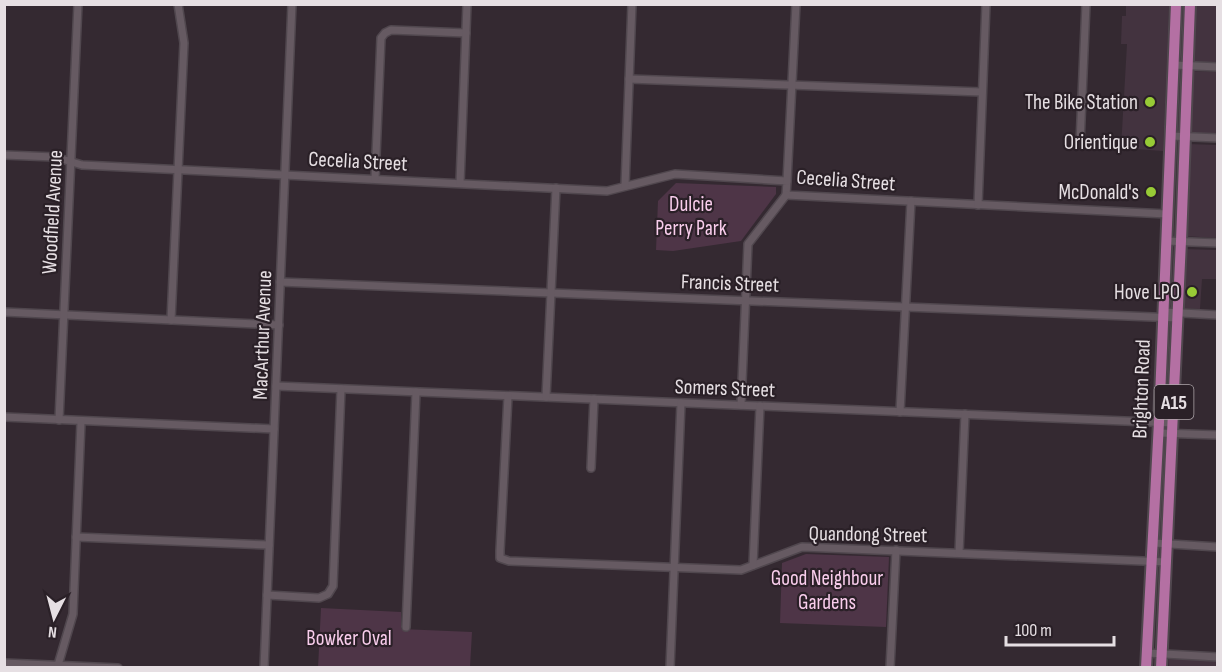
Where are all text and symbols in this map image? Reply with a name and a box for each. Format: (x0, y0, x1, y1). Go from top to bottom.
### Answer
place label: The Bike Station (1025, 90, 1138, 115)
marker: The Bike Station (1143, 95, 1157, 109)
place label: Orientique (1064, 130, 1138, 155)
marker: Orientique (1143, 135, 1157, 149)
street label: Cecelia Street (308, 146, 408, 177)
street label: Woodfield Avenue (37, 149, 68, 275)
street label: Cecelia Street (796, 165, 896, 196)
place label: McDonald's (1059, 180, 1139, 205)
marker: McDonald's (1144, 185, 1158, 199)
park label: Dulcie Perry Park (655, 192, 727, 241)
street label: Francis Street (680, 269, 779, 298)
street label: MacArthur Avenue (248, 270, 277, 400)
place label: Hove LPO (1114, 280, 1180, 305)
marker: Hove LPO (1185, 285, 1199, 299)
street label: Brighton Road (1127, 339, 1156, 439)
street label: Somers Street (674, 374, 776, 403)
road number: A15 (1154, 385, 1194, 419)
street label: Quandong Street (808, 521, 928, 548)
park label: Good Neighbour Gardens (771, 566, 883, 615)
north arrow (24, 588, 84, 648)
scale bar (1006, 609, 1114, 647)
text: 100 m (1015, 620, 1052, 641)
text: N (47, 622, 58, 641)
park label: Bowker Oval (306, 626, 392, 651)

